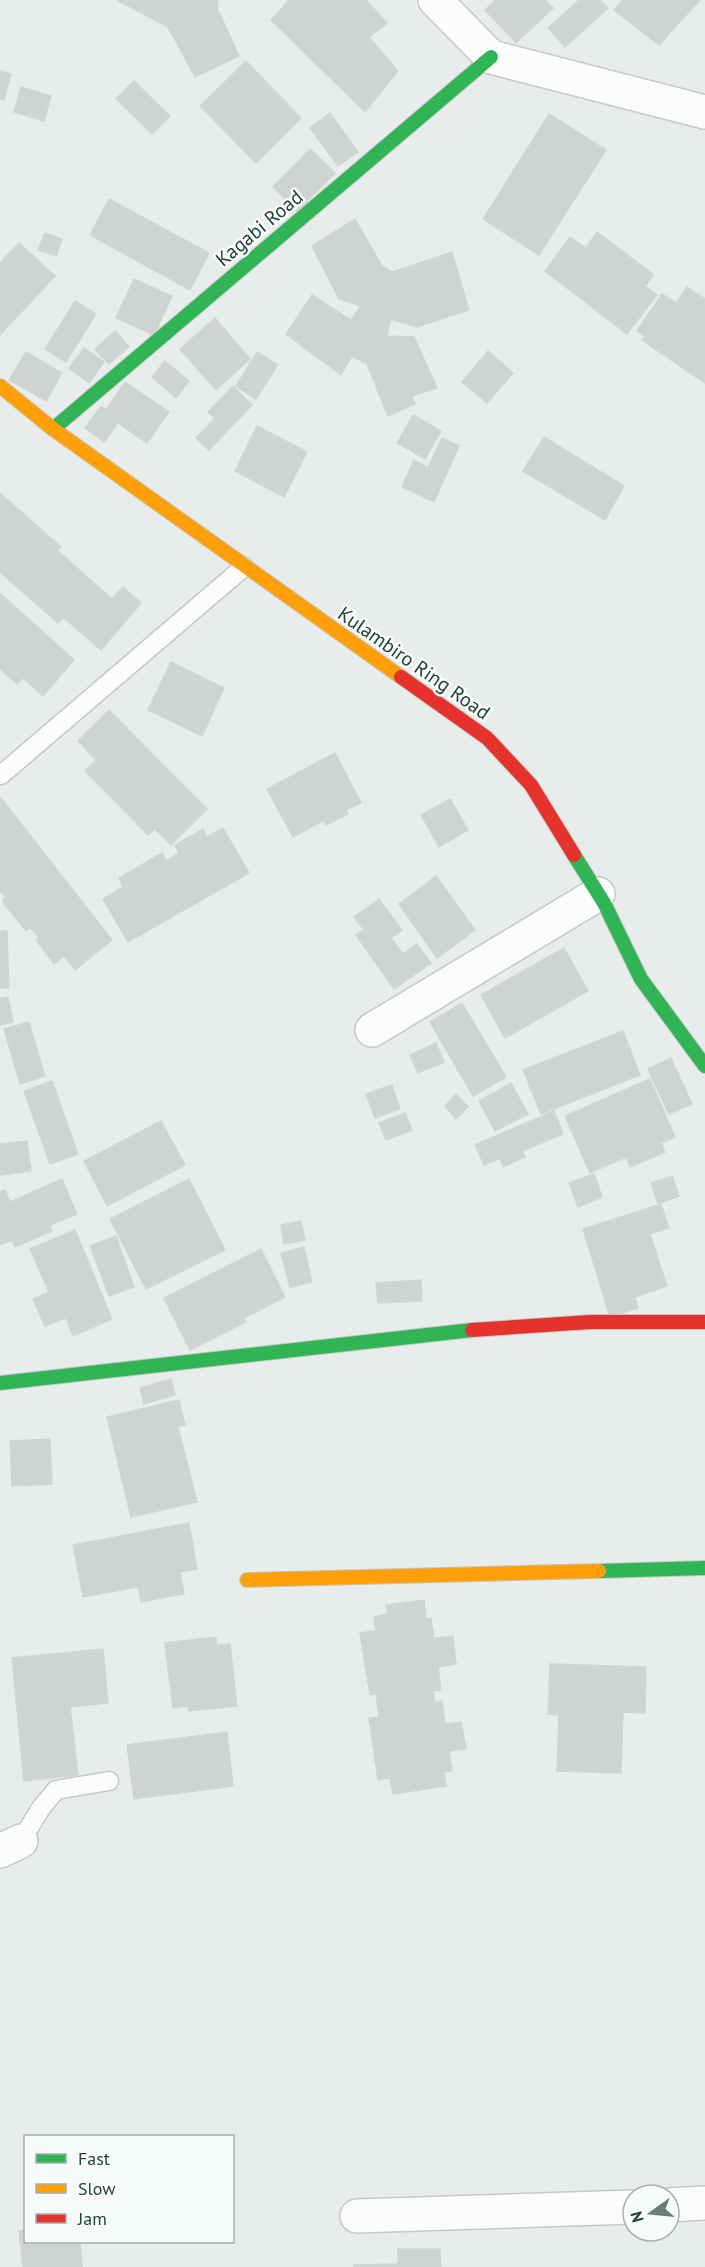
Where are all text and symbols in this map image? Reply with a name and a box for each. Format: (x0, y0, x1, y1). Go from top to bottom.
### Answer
street label: Kagabi Road (210, 184, 308, 272)
street label: Kulambiro Ring Road (333, 601, 495, 725)
legend (24, 2135, 234, 2243)
text: Fast (78, 2147, 110, 2170)
text: Slow (78, 2177, 116, 2200)
north arrow (621, 2183, 681, 2243)
text: Jam (77, 2207, 107, 2230)
text: N (625, 2209, 648, 2225)

